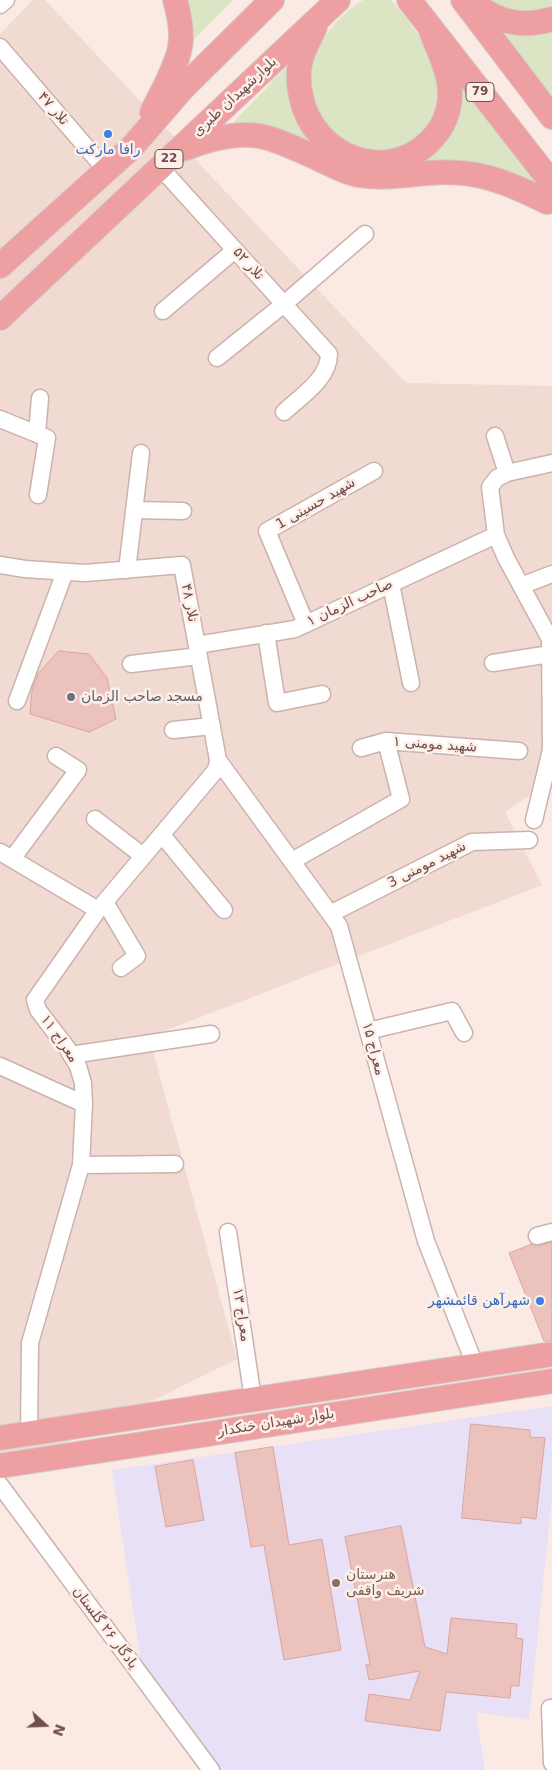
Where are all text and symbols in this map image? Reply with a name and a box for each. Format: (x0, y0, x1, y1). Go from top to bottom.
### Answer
street label: بلوارشهیدان طبری (189, 54, 281, 140)
road number: 79 (466, 82, 494, 101)
street label: تلار ۴۷ (34, 89, 72, 129)
marker: رافا مارکت (102, 128, 114, 140)
place label: رافا مارکت (76, 142, 140, 158)
road number: 22 (155, 150, 183, 168)
street label: تلار ۵۲ (229, 244, 267, 284)
street label: شهید حسینی 1 (273, 475, 359, 533)
street label: صاحب الزمان ۱ (304, 576, 396, 630)
street label: تلار ۴۸ (177, 583, 201, 623)
place label: مسجد صاحب الزمان (81, 689, 203, 705)
marker: مسجد صاحب الزمان (65, 691, 77, 703)
street label: شهید مومنی ۱ (392, 734, 478, 756)
street label: شهید مومنی 3 (385, 838, 469, 892)
street label: معراج ۱۱ (37, 1012, 81, 1066)
street label: معراج ۱۵ (358, 1021, 388, 1077)
street label: معراج ۱۳ (228, 1287, 254, 1343)
place label: شهرآهن قائمشهر (428, 1293, 530, 1309)
marker: شهرآهن قائمشهر (534, 1295, 546, 1307)
street label: بلوار شهیدان خنکدار (216, 1405, 336, 1441)
place label: هنرستان شریف واقفی (346, 1567, 424, 1600)
marker: هنرستان شریف واقفی (330, 1577, 342, 1589)
street label: یادگار ۲۶ گلستان (69, 1584, 141, 1672)
north arrow (20, 1700, 70, 1750)
text: N (50, 1722, 69, 1738)

